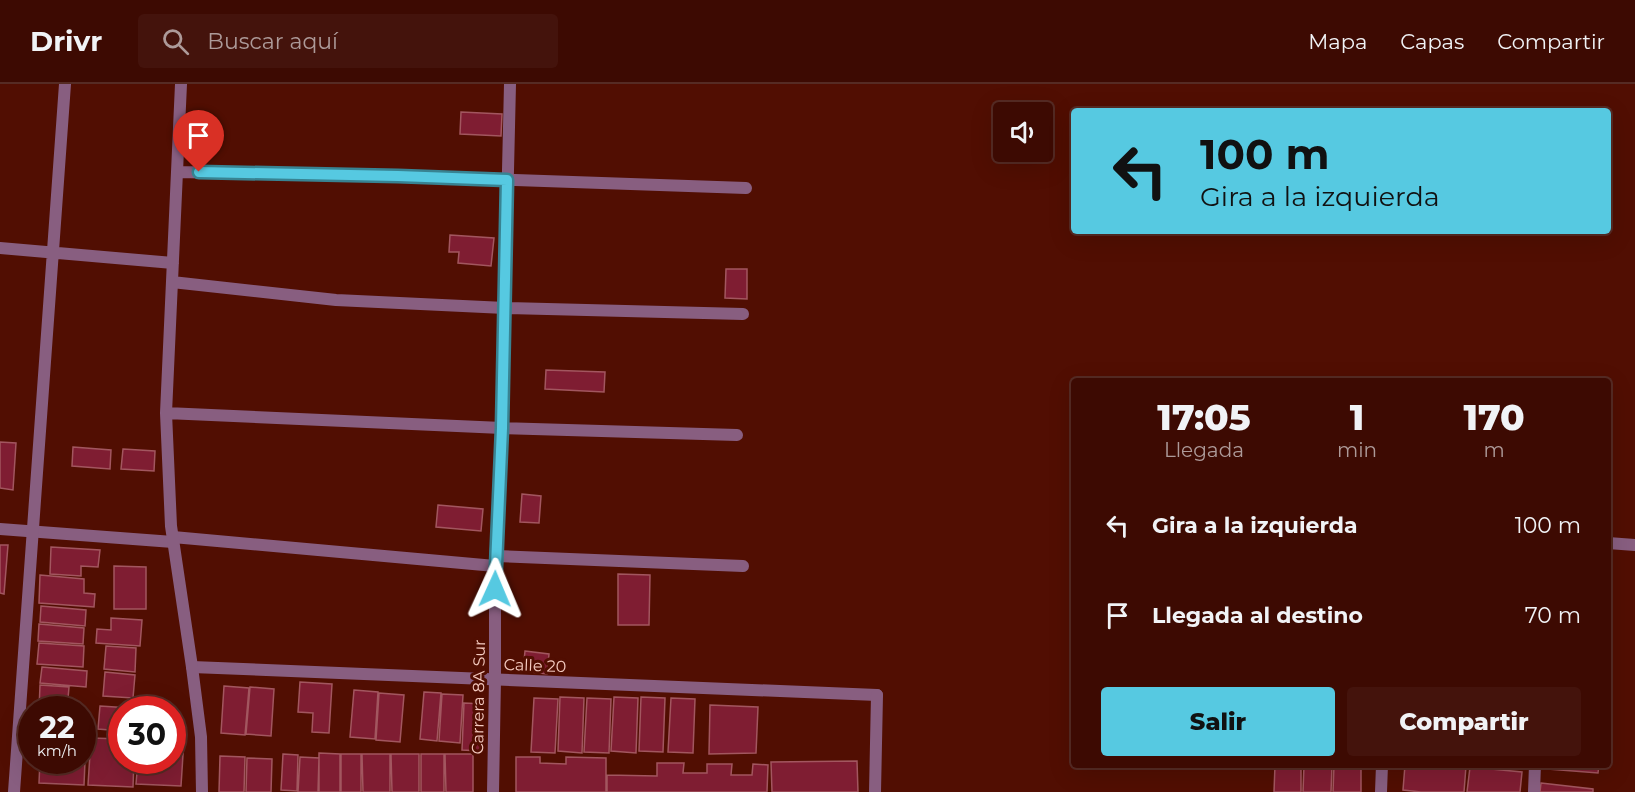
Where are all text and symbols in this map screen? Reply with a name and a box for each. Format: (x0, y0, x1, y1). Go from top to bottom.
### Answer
search box (138, 14, 558, 68)
text: Drivr (30, 24, 102, 58)
icon: search (159, 25, 192, 58)
text: Buscar aquí (207, 28, 338, 55)
text: Mapa (1308, 29, 1367, 54)
text: Capas (1400, 29, 1464, 54)
text: Compartir (1497, 29, 1605, 54)
map controls (993, 102, 1053, 162)
button: sound (993, 102, 1053, 162)
pin (173, 110, 224, 172)
icon: arrive (182, 119, 215, 152)
text: 100 m (1200, 128, 1329, 180)
icon: left (1101, 132, 1179, 210)
text: Gira a la izquierda (1200, 180, 1440, 213)
text: 17:05 (1157, 395, 1251, 439)
text: 1 (1350, 395, 1364, 439)
text: 170 (1463, 395, 1525, 439)
text: Llegada (1164, 438, 1244, 462)
text: min (1337, 438, 1377, 462)
text: m (1483, 438, 1505, 462)
icon: left (1101, 509, 1134, 542)
text: Gira a la izquierda (1152, 512, 1358, 539)
text: 100 m (1515, 512, 1581, 539)
position arrow (463, 557, 527, 621)
icon: arrive (1101, 599, 1134, 632)
text: Llegada al destino (1152, 602, 1363, 629)
text: 70 m (1525, 602, 1581, 629)
street label: Carrera 8A Sur (468, 639, 489, 755)
street label: Calle 20 (503, 655, 567, 676)
button: Salir (1101, 687, 1335, 756)
button: Compartir (1347, 687, 1581, 756)
speed limit sign: 30 (108, 696, 186, 774)
text: 22 (39, 709, 75, 746)
text: km/h (37, 741, 77, 760)

